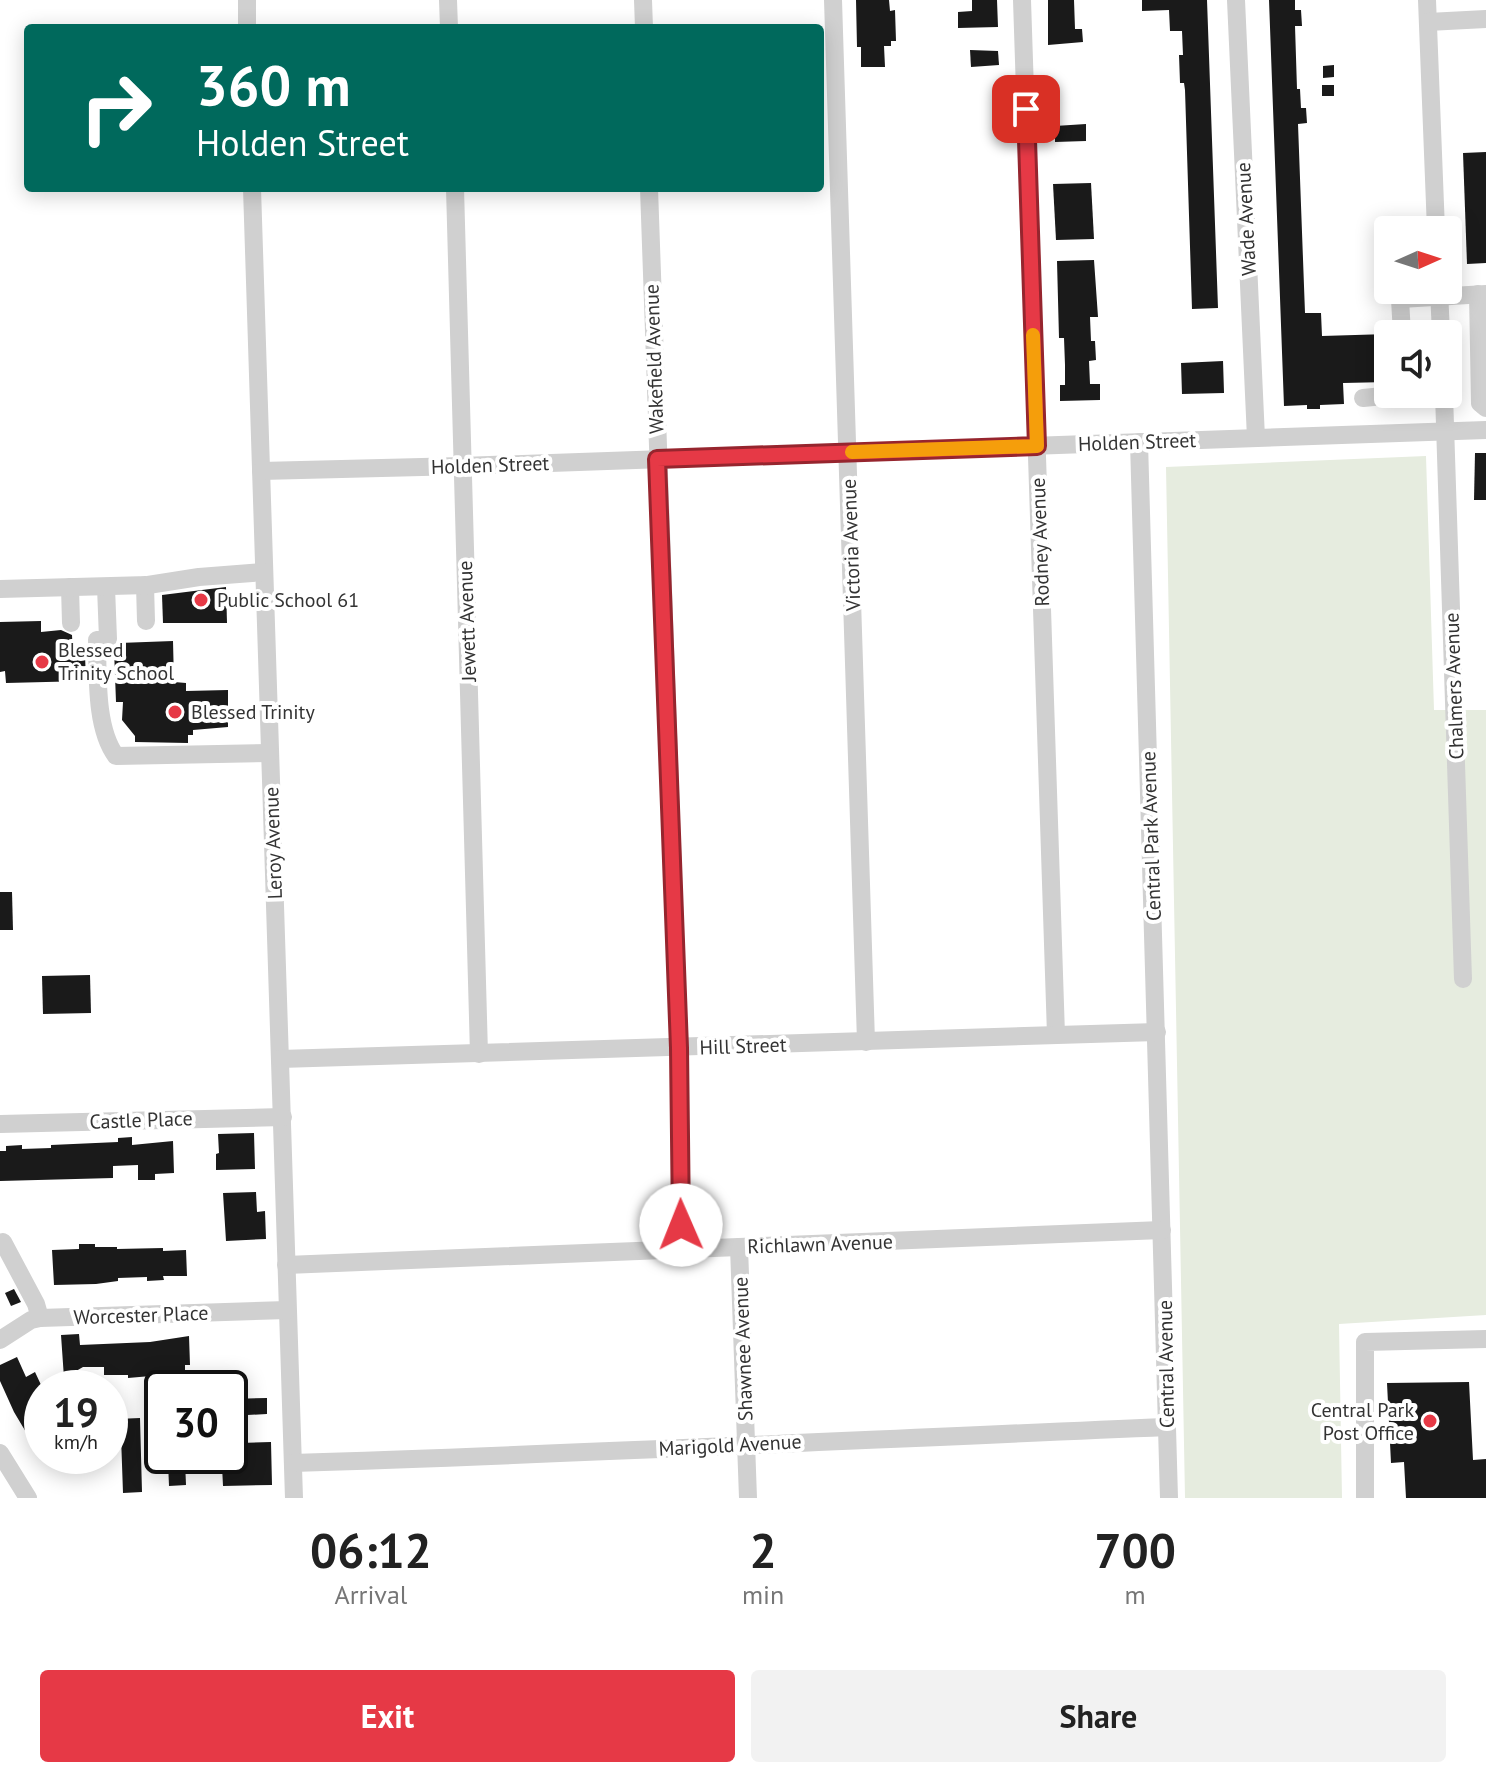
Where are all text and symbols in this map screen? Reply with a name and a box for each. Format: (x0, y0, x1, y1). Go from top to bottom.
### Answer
text: 360 m (196, 49, 351, 121)
icon: right (64, 56, 168, 160)
pin (992, 75, 1060, 143)
icon: arrive (1004, 87, 1048, 131)
text: Holden Street (196, 119, 409, 166)
street label: Wade Avenue (1230, 162, 1262, 276)
north arrow (1374, 216, 1462, 304)
map controls (1374, 216, 1462, 408)
street label: Wakefield Avenue (638, 284, 670, 434)
button: sound (1374, 320, 1462, 408)
street label: Holden Street (1077, 427, 1197, 457)
street label: Holden Street (430, 450, 550, 480)
street label: Rodney Avenue (1025, 477, 1055, 607)
street label: Victoria Avenue (836, 478, 866, 613)
street label: Jewett Avenue (452, 560, 482, 683)
place label: Public School 61 (217, 587, 359, 613)
marker: Public School 61 (192, 591, 210, 609)
street label: Chalmers Avenue (1438, 612, 1470, 760)
place label: Blessed Trinity School (58, 637, 174, 686)
marker: Blessed Trinity School (33, 653, 51, 671)
place label: Blessed Trinity (191, 699, 315, 725)
marker: Blessed Trinity (166, 703, 184, 721)
street label: Central Park Avenue (1135, 751, 1167, 921)
street label: Leroy Avenue (258, 786, 288, 900)
street label: Hill Street (699, 1031, 787, 1061)
street label: Castle Place (89, 1105, 193, 1135)
position arrow (639, 1183, 723, 1267)
street label: Richlawn Avenue (747, 1228, 893, 1260)
street label: Shawnee Avenue (727, 1276, 759, 1422)
street label: Worcester Place (73, 1300, 209, 1330)
street label: Central Avenue (1152, 1300, 1180, 1428)
speed limit sign: 30 (144, 1370, 248, 1474)
text: 19 (53, 1386, 99, 1438)
place label: Central Park Post Office (1311, 1397, 1414, 1446)
marker: Central Park Post Office (1421, 1412, 1439, 1430)
street label: Marigold Avenue (658, 1428, 802, 1462)
text: km/h (54, 1429, 98, 1455)
text: 06:12 (310, 1519, 432, 1581)
text: 2 (749, 1519, 777, 1581)
text: 700 (1094, 1519, 1176, 1581)
text: Arrival (335, 1578, 407, 1611)
text: min (742, 1578, 784, 1611)
text: m (1125, 1578, 1146, 1611)
button: Exit (40, 1670, 735, 1762)
button: Share (751, 1670, 1446, 1762)

